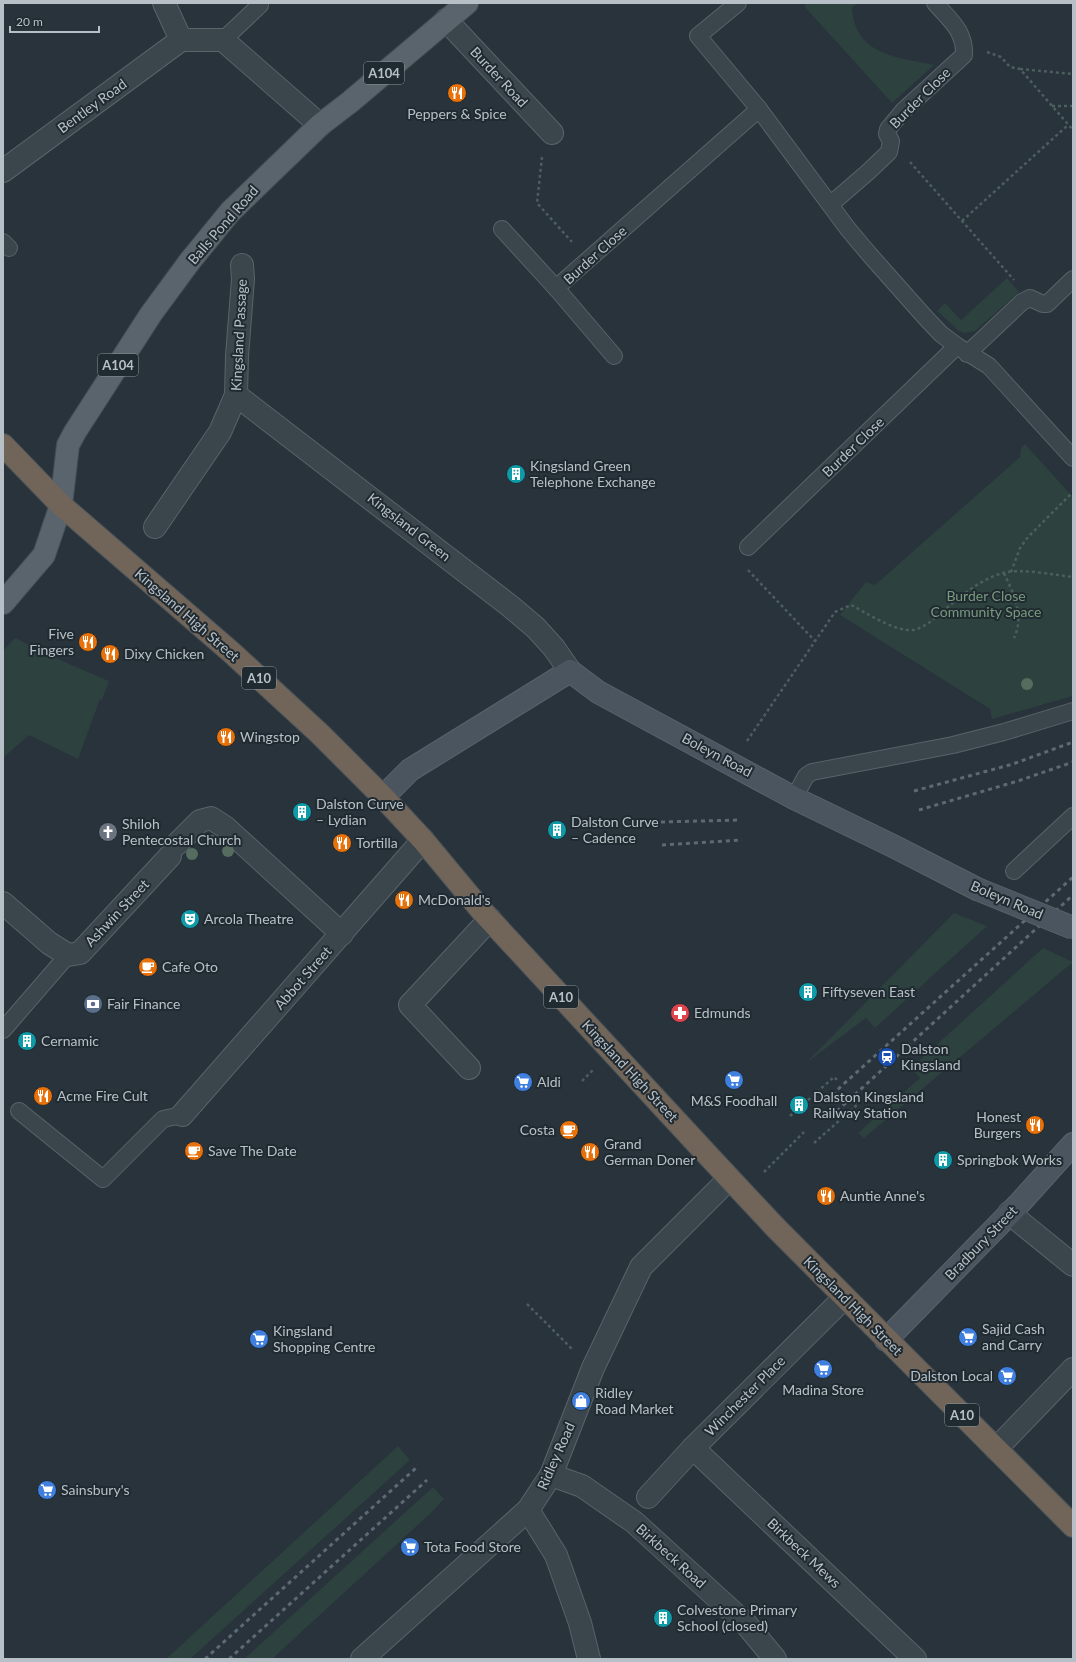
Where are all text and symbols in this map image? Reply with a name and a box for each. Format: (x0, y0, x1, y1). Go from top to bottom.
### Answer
scale bar (10, 8, 99, 34)
text: 20 m (16, 14, 43, 29)
street label: Burder Road (467, 43, 532, 110)
road number: A104 (364, 62, 404, 84)
street label: Burder Close (886, 64, 954, 132)
street label: Bentley Road (54, 75, 130, 136)
restaurant icon: Peppers & Spice (446, 82, 468, 104)
place label: Peppers & Spice (407, 105, 507, 122)
street label: Balls Pond Road (184, 182, 261, 267)
street label: Burder Close (560, 222, 630, 287)
street label: Kingsland Passage (227, 279, 250, 391)
road number: A104 (98, 354, 138, 376)
street label: Burder Close (818, 413, 887, 480)
place label: Kingsland Green Telephone Exchange (530, 457, 656, 490)
building icon: Kingsland Green Telephone Exchange (505, 463, 527, 485)
street label: Kingsland Green (364, 489, 454, 564)
street label: Kingsland High Street (132, 565, 243, 665)
park label: Burder Close Community Space (931, 587, 1041, 620)
place label: Five Fingers (29, 625, 74, 658)
restaurant icon: Five Fingers (77, 631, 99, 653)
restaurant icon: Dixy Chicken (99, 643, 121, 665)
place label: Dixy Chicken (124, 645, 204, 662)
road number: A10 (242, 667, 276, 689)
restaurant icon: Wingstop (215, 726, 237, 748)
place label: Wingstop (240, 728, 300, 745)
street label: Boleyn Road (679, 729, 755, 780)
place label: Dalston Curve – Lydian (316, 795, 404, 828)
building icon: Dalston Curve – Lydian (291, 801, 313, 823)
place label: Dalston Curve – Cadence (571, 813, 659, 846)
place label: Shiloh Pentecostal Church (122, 815, 241, 848)
building icon: Dalston Curve – Cadence (546, 819, 568, 841)
church icon: Shiloh Pentecostal Church (97, 821, 119, 843)
restaurant icon: Tortilla (331, 832, 353, 854)
place label: Tortilla (356, 834, 398, 851)
street label: Ashwin Street (81, 875, 152, 950)
street label: Boleyn Road (968, 877, 1046, 922)
restaurant icon: McDonald's (393, 889, 415, 911)
place label: McDonald's (418, 891, 491, 908)
theatre icon: Arcola Theatre (179, 908, 201, 930)
place label: Arcola Theatre (204, 910, 294, 927)
street label: Abbot Street (270, 943, 335, 1013)
cafe icon: Cafe Oto (137, 956, 159, 978)
place label: Cafe Oto (162, 958, 218, 975)
building icon: Fiftyseven East (797, 981, 819, 1003)
place label: Fiftyseven East (822, 983, 915, 1000)
road number: A10 (544, 986, 578, 1008)
bank icon: Fair Finance (82, 993, 104, 1015)
place label: Fair Finance (107, 995, 180, 1012)
pharmacy icon: Edmunds (669, 1002, 691, 1024)
place label: Edmunds (694, 1004, 751, 1021)
street label: Kingsland High Street (579, 1016, 682, 1125)
building icon: Cernamic (16, 1030, 38, 1052)
place label: Cernamic (41, 1032, 99, 1049)
place label: Dalston Kingsland (901, 1040, 961, 1073)
station icon: Dalston Kingsland (876, 1046, 898, 1068)
supermarket icon: M&S Foodhall (723, 1069, 745, 1091)
supermarket icon: Aldi (512, 1071, 534, 1093)
place label: Aldi (537, 1073, 561, 1090)
restaurant icon: Acme Fire Cult (32, 1085, 54, 1107)
place label: Acme Fire Cult (57, 1087, 148, 1104)
place label: Dalston Kingsland Railway Station (813, 1088, 924, 1121)
place label: M&S Foodhall (691, 1092, 777, 1109)
building icon: Dalston Kingsland Railway Station (788, 1094, 810, 1116)
place label: Honest Burgers (974, 1108, 1021, 1141)
restaurant icon: Honest Burgers (1024, 1114, 1046, 1136)
cafe icon: Costa (558, 1119, 580, 1141)
place label: Costa (520, 1121, 555, 1138)
place label: Grand German Doner (604, 1135, 695, 1168)
cafe icon: Save The Date (183, 1140, 205, 1162)
restaurant icon: Grand German Doner (579, 1141, 601, 1163)
place label: Save The Date (208, 1142, 297, 1159)
building icon: Springbok Works (932, 1149, 954, 1171)
place label: Springbok Works (957, 1151, 1062, 1168)
restaurant icon: Auntie Anne's (815, 1185, 837, 1207)
place label: Auntie Anne's (840, 1187, 925, 1204)
street label: Bradbury Street (941, 1202, 1020, 1283)
street label: Kingsland High Street (800, 1253, 906, 1359)
place label: Sajid Cash and Carry (982, 1320, 1045, 1353)
place label: Kingsland Shopping Centre (273, 1322, 376, 1355)
supermarket icon: Sajid Cash and Carry (957, 1326, 979, 1348)
supermarket icon: Kingsland Shopping Centre (248, 1328, 270, 1350)
street label: Winchester Place (701, 1352, 788, 1439)
supermarket icon: Madina Store (812, 1358, 834, 1380)
supermarket icon: Dalston Local (996, 1365, 1018, 1387)
place label: Dalston Local (910, 1367, 993, 1384)
place label: Madina Store (782, 1381, 864, 1398)
place label: Ridley Road Market (595, 1384, 674, 1417)
shop icon: Ridley Road Market (570, 1390, 592, 1412)
road number: A10 (945, 1404, 979, 1426)
street label: Ridley Road (533, 1419, 578, 1492)
supermarket icon: Sainsbury's (36, 1479, 58, 1501)
place label: Sainsbury's (61, 1481, 129, 1498)
street label: Birkbeck Mews (764, 1514, 845, 1591)
street label: Birkbeck Road (633, 1520, 710, 1591)
supermarket icon: Tota Food Store (399, 1536, 421, 1558)
place label: Tota Food Store (424, 1538, 521, 1555)
place label: Colvestone Primary School (closed) (677, 1601, 798, 1634)
building icon: Colvestone Primary School (closed) (652, 1607, 674, 1629)

